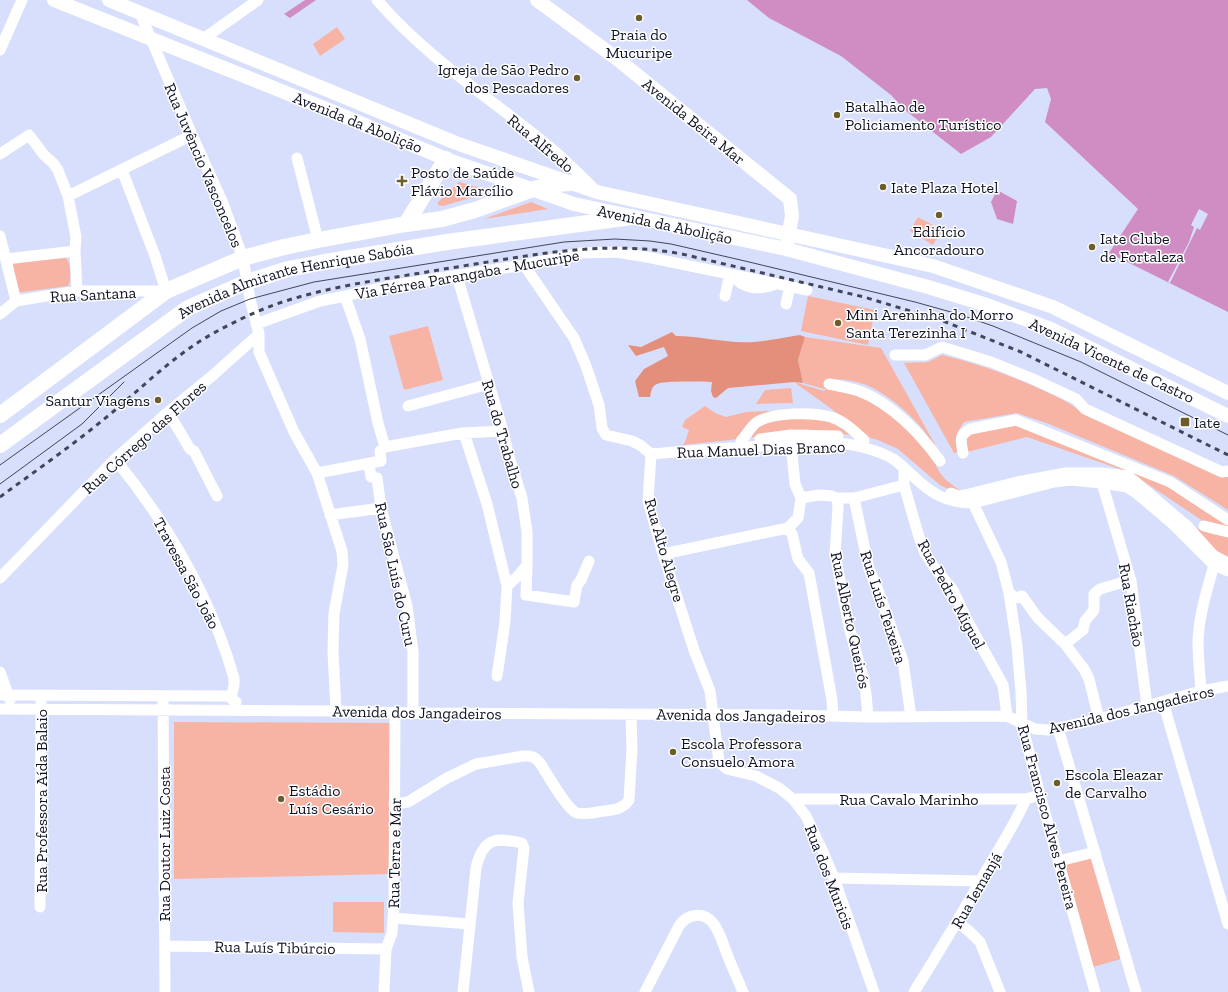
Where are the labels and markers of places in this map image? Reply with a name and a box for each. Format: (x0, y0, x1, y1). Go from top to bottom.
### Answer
marker: Praia do Mucuripe (634, 13, 644, 23)
place label: Praia do Mucuripe (606, 25, 672, 62)
place label: Igreja de São Pedro dos Pescadores (438, 60, 569, 97)
marker: Igreja de São Pedro dos Pescadores (572, 73, 582, 83)
place label: Batalhão de Policiamento Turístico (845, 97, 1001, 134)
marker: Batalhão de Policiamento Turístico (832, 110, 842, 120)
place label: Posto de Saúde Flávio Marcílio (411, 163, 514, 200)
marker: Posto de Saúde Flávio Marcílio (396, 175, 408, 187)
place label: Iate Plaza Hotel (891, 178, 998, 197)
marker: Iate Plaza Hotel (878, 182, 888, 192)
marker: Edifício Ancoradouro (934, 210, 944, 220)
place label: Edifício Ancoradouro (894, 222, 984, 259)
place label: Iate Clube de Fortaleza (1100, 229, 1184, 266)
marker: Iate Clube de Fortaleza (1087, 242, 1097, 252)
place label: Mini Areninha do Morro Santa Terezinha I (846, 305, 1013, 342)
marker: Mini Areninha do Morro Santa Terezinha I (833, 318, 843, 328)
place label: Santur Viagens (45, 391, 150, 410)
marker: Santur Viagens (153, 395, 163, 405)
place label: Iate (1194, 413, 1220, 432)
marker: Iate (1179, 416, 1191, 428)
place label: Escola Professora Consuelo Amora (681, 734, 802, 771)
marker: Escola Professora Consuelo Amora (668, 747, 678, 757)
place label: Escola Eleazar de Carvalho (1065, 765, 1164, 802)
marker: Escola Eleazar de Carvalho (1052, 778, 1062, 788)
place label: Estádio Luís Cesário (289, 781, 374, 818)
marker: Estádio Luís Cesário (276, 794, 286, 804)

